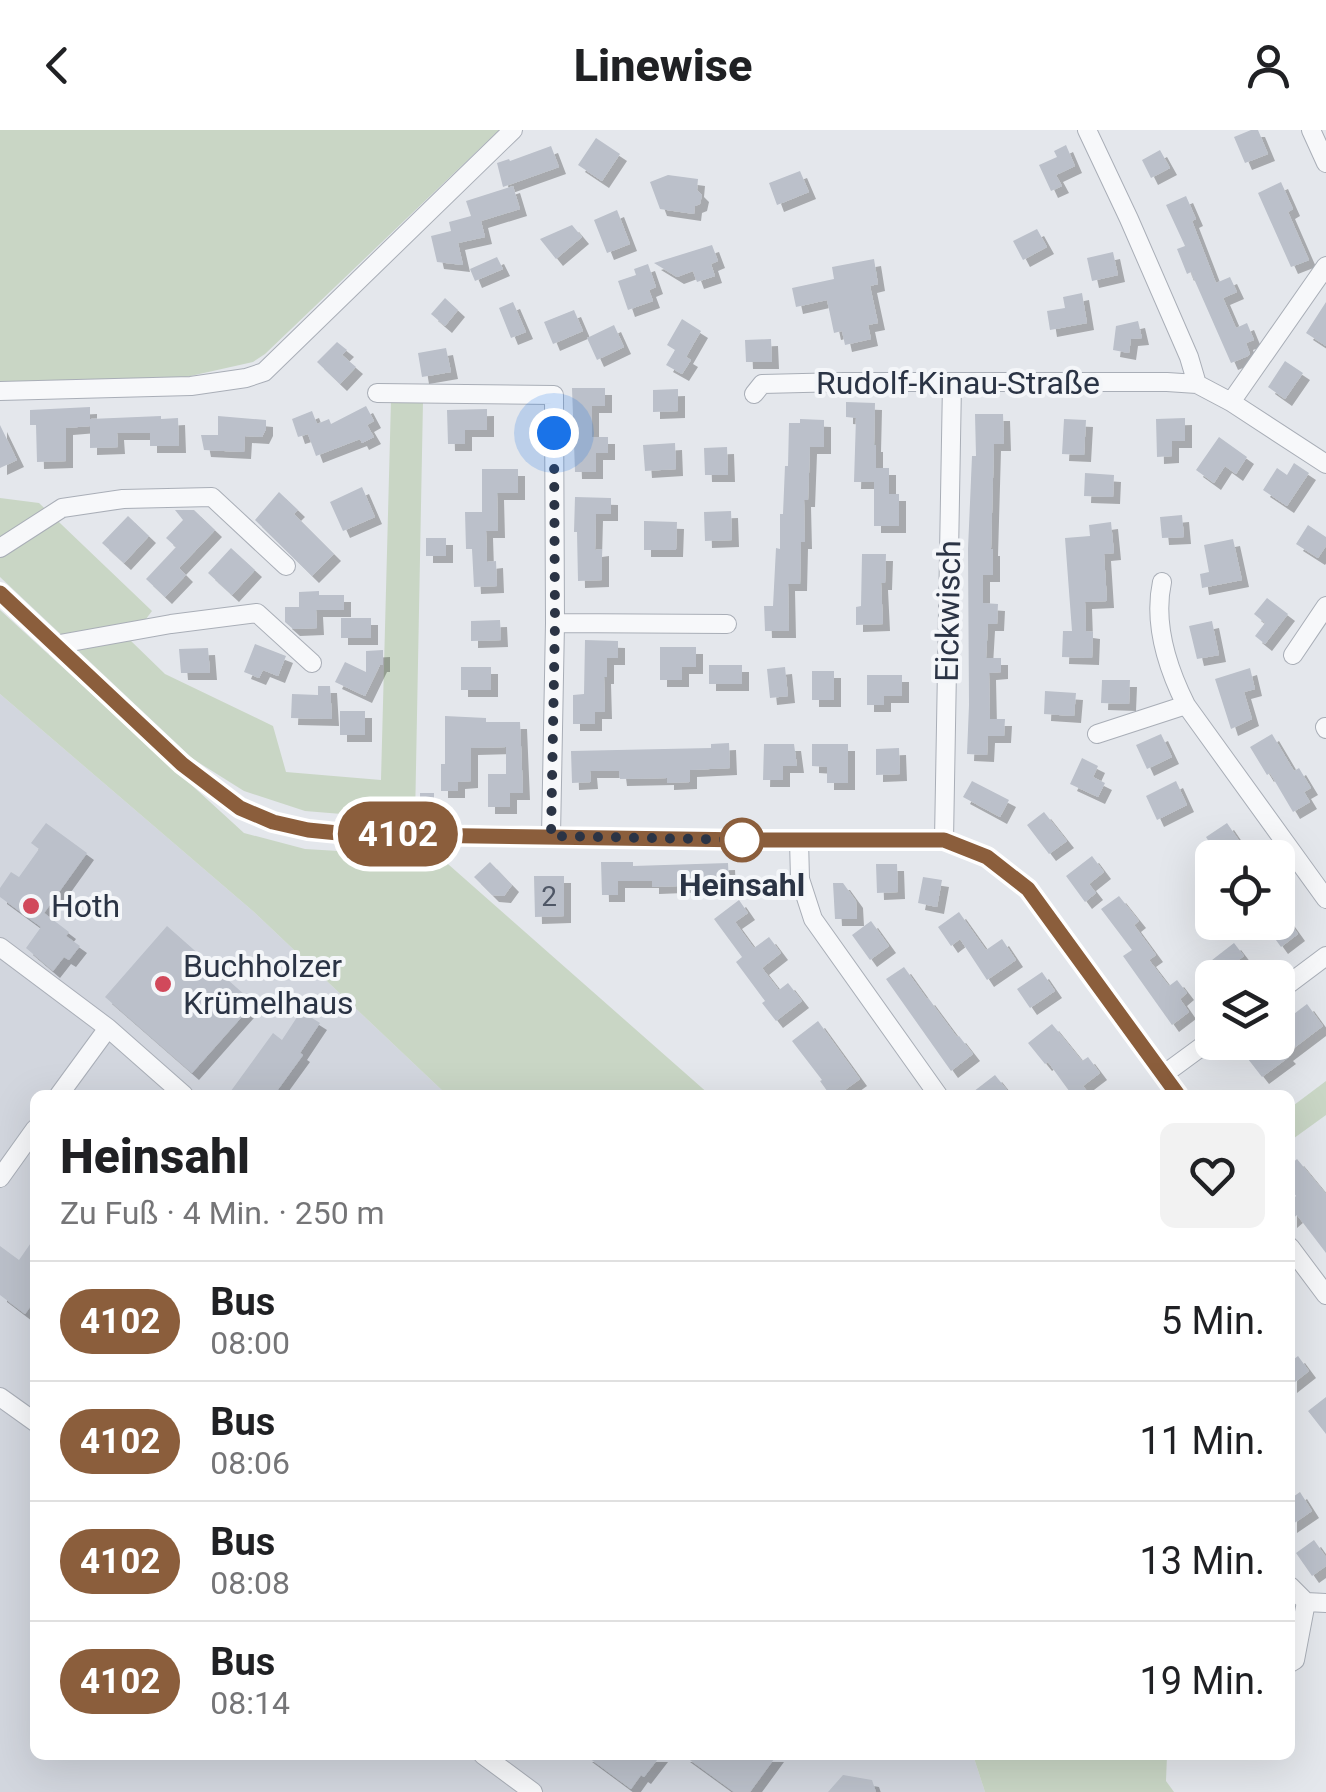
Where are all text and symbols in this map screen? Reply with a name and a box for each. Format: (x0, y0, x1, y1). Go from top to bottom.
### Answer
icon: back (30, 38, 85, 93)
icon: person (1241, 38, 1296, 93)
text: Linewise (574, 39, 752, 92)
street label: Rudolf-Kinau-Straße (816, 364, 1100, 402)
your location (529, 408, 579, 458)
street label: Eickwisch (928, 540, 968, 682)
line badge: 4102 (328, 802, 468, 866)
text: 4102 (358, 814, 438, 855)
marker: Heinsahl (721, 819, 763, 861)
map controls (1195, 840, 1295, 1060)
button: locate (1195, 840, 1295, 940)
place label: Heinsahl (679, 866, 805, 904)
house number: 2 (541, 880, 557, 913)
place label: Hoth (51, 887, 120, 925)
marker: Hoth (20, 895, 42, 917)
place label: Buchholzer Krümelhaus (183, 947, 354, 1022)
button: layers (1195, 960, 1295, 1060)
marker: Buchholzer Krümelhaus (152, 973, 174, 995)
button: heart (1160, 1123, 1265, 1228)
text: Heinsahl (60, 1128, 250, 1185)
text: Zu Fuß · 4 Min. · 250 m (60, 1194, 385, 1232)
text: Bus (210, 1280, 275, 1324)
text: 5 Min. (1161, 1299, 1265, 1343)
text: 4102 (80, 1301, 160, 1342)
text: 08:00 (210, 1324, 290, 1362)
text: Bus (210, 1400, 275, 1444)
text: 11 Min. (1139, 1419, 1265, 1463)
text: 4102 (80, 1421, 160, 1462)
text: 08:06 (210, 1444, 290, 1482)
text: Bus (210, 1520, 275, 1564)
text: 13 Min. (1139, 1539, 1265, 1583)
text: 4102 (80, 1541, 160, 1582)
text: 08:08 (210, 1564, 290, 1602)
text: Bus (210, 1640, 275, 1684)
text: 19 Min. (1139, 1659, 1265, 1703)
text: 4102 (80, 1661, 160, 1702)
text: 08:14 (210, 1684, 290, 1722)

